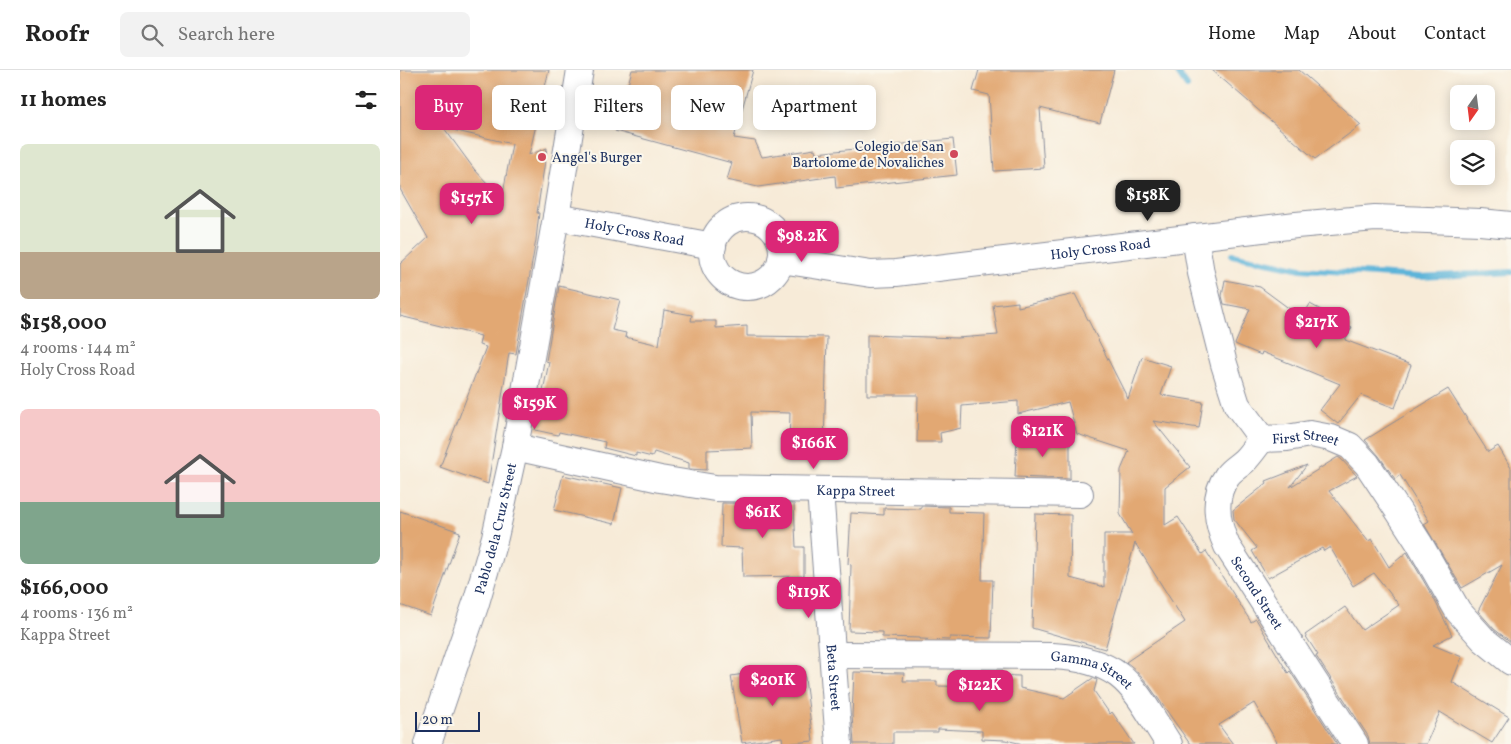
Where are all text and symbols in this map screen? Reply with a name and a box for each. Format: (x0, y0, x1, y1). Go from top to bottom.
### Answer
search box (120, 12, 470, 57)
text: Roofr (25, 18, 90, 52)
icon: search (138, 21, 166, 49)
text: Search here (178, 22, 275, 48)
text: Home (1208, 22, 1256, 47)
text: Map (1284, 22, 1320, 47)
text: About (1348, 22, 1396, 47)
text: Contact (1424, 22, 1486, 47)
chip: Buy (415, 85, 482, 130)
chip: Rent (492, 85, 565, 130)
chip: Filters (575, 85, 661, 130)
chip: New (671, 85, 743, 130)
chip: Apartment (753, 85, 876, 130)
north arrow (1450, 85, 1495, 130)
map controls (1450, 85, 1495, 185)
text: 11 homes (20, 86, 107, 115)
icon: filters (352, 86, 380, 114)
place label: Colegio de San Bartolome de Novaliches (792, 138, 944, 173)
button: layers (1450, 140, 1495, 185)
marker: Colegio de San Bartolome de Novaliches (948, 148, 960, 160)
place label: Angel's Burger (552, 149, 642, 168)
marker: Angel's Burger (536, 151, 548, 163)
icon: home (155, 176, 245, 266)
pin: $158K (1113, 180, 1183, 222)
pin: $157K (437, 182, 507, 225)
text: $158K (1126, 185, 1170, 207)
text: $157K (451, 188, 493, 210)
street label: Holy Cross Road (583, 214, 686, 252)
pin: $98.2K (761, 220, 843, 263)
text: $98.2K (777, 226, 827, 248)
street label: Holy Cross Road (1049, 235, 1152, 265)
pin: $217K (1282, 306, 1352, 349)
text: $158,000 (20, 309, 107, 338)
text: $217K (1296, 312, 1338, 334)
text: 4 rooms · 144 m² (20, 338, 136, 360)
text: Holy Cross Road (20, 360, 135, 382)
pin: $159K (500, 388, 570, 430)
text: $159K (513, 393, 557, 415)
pin: $121K (1008, 416, 1078, 458)
text: $121K (1022, 421, 1064, 443)
street label: First Street (1272, 426, 1342, 451)
pin: $166K (779, 428, 849, 470)
text: $166K (792, 433, 836, 455)
icon: home (155, 441, 245, 531)
street label: Pablo dela Cruz Street (471, 461, 522, 597)
street label: Kappa Street (816, 482, 896, 502)
pin: $61K (733, 496, 793, 539)
text: $61K (745, 502, 781, 524)
street label: Second Street (1225, 553, 1287, 634)
text: $166,000 (20, 574, 109, 603)
pin: $119K (774, 576, 844, 619)
text: $119K (788, 582, 830, 604)
text: 4 rooms · 136 m² (20, 603, 133, 625)
text: Kappa Street (20, 625, 110, 647)
street label: Beta Street (821, 644, 844, 712)
street label: Gamma Street (1050, 648, 1137, 694)
pin: $201K (738, 664, 808, 707)
text: $201K (750, 670, 796, 692)
pin: $122K (945, 670, 1015, 712)
text: $122K (958, 675, 1002, 697)
scale bar (415, 709, 480, 732)
text: 20 m (422, 711, 453, 730)

